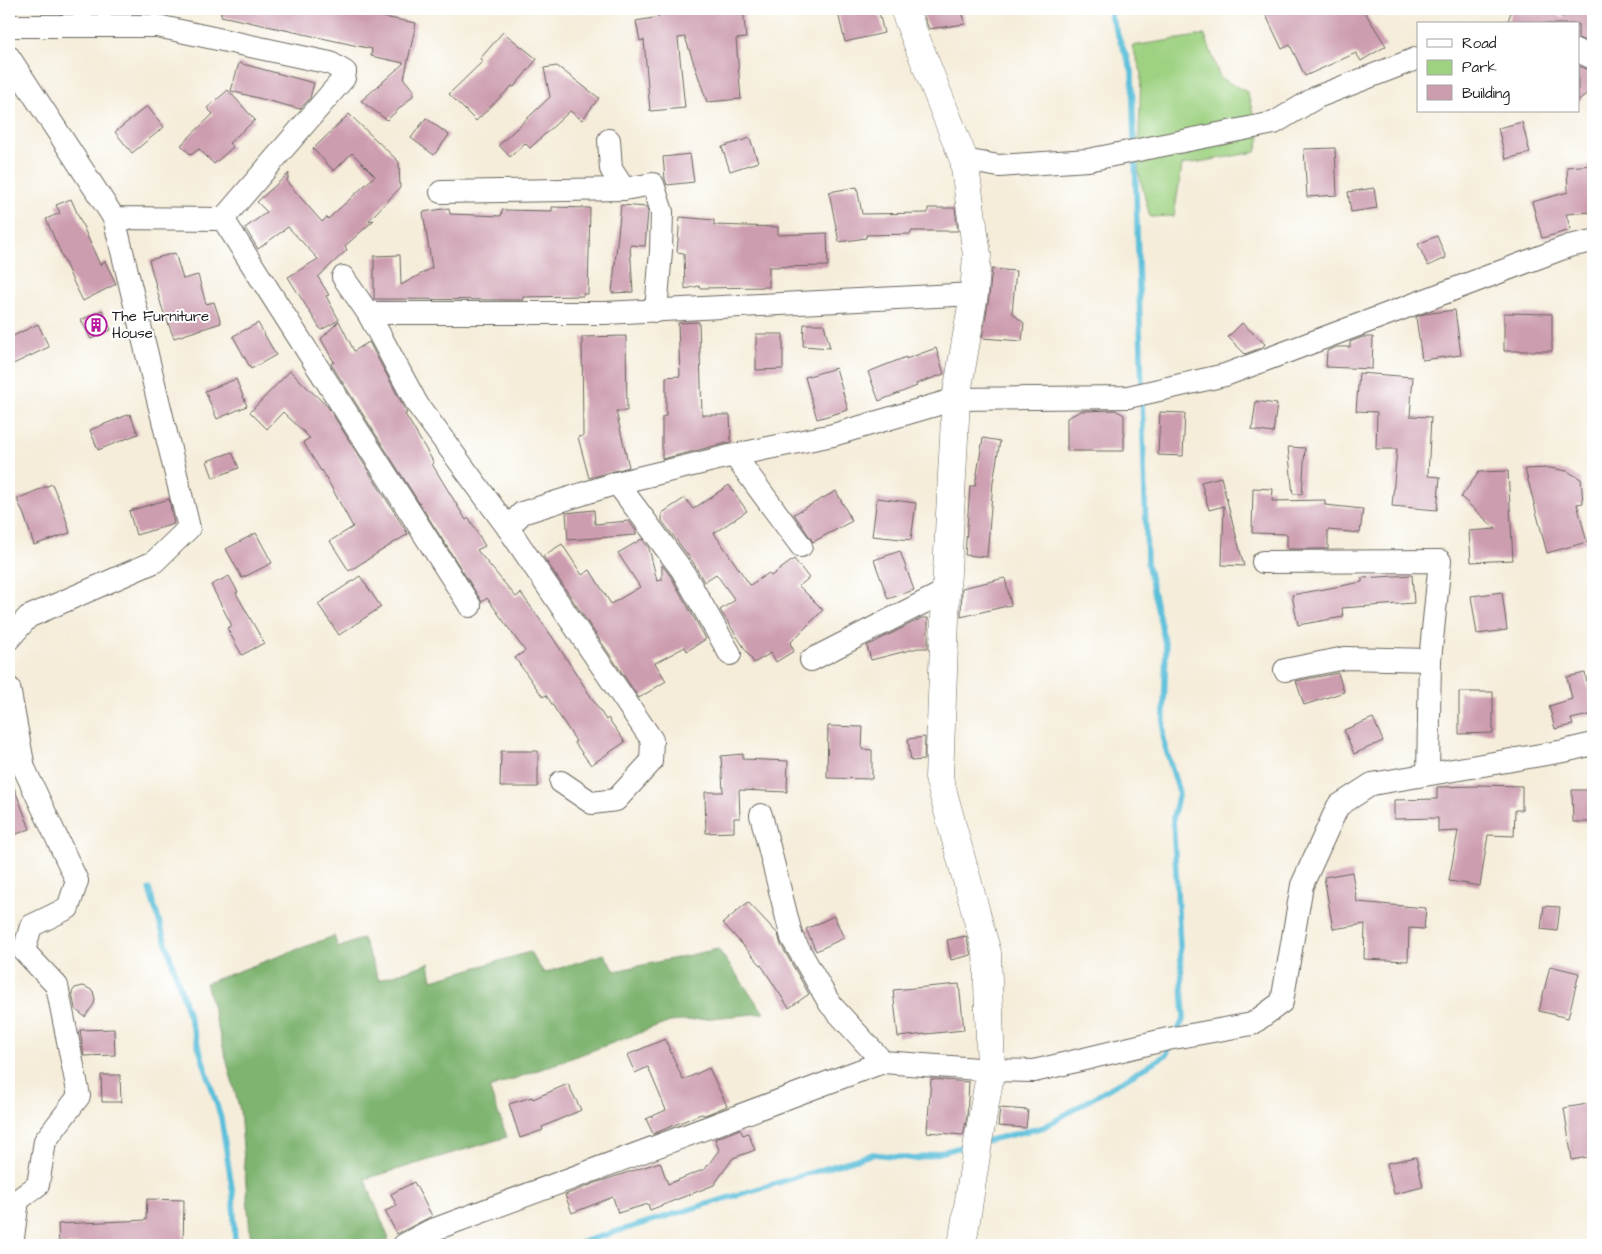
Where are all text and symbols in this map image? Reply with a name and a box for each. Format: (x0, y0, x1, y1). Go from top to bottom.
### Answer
legend (1417, 22, 1580, 112)
text: Road (1462, 33, 1497, 54)
text: Park (1462, 57, 1497, 78)
text: Building (1462, 83, 1510, 105)
place label: The Furniture House (112, 306, 209, 344)
building icon: The Furniture House (84, 313, 108, 337)

